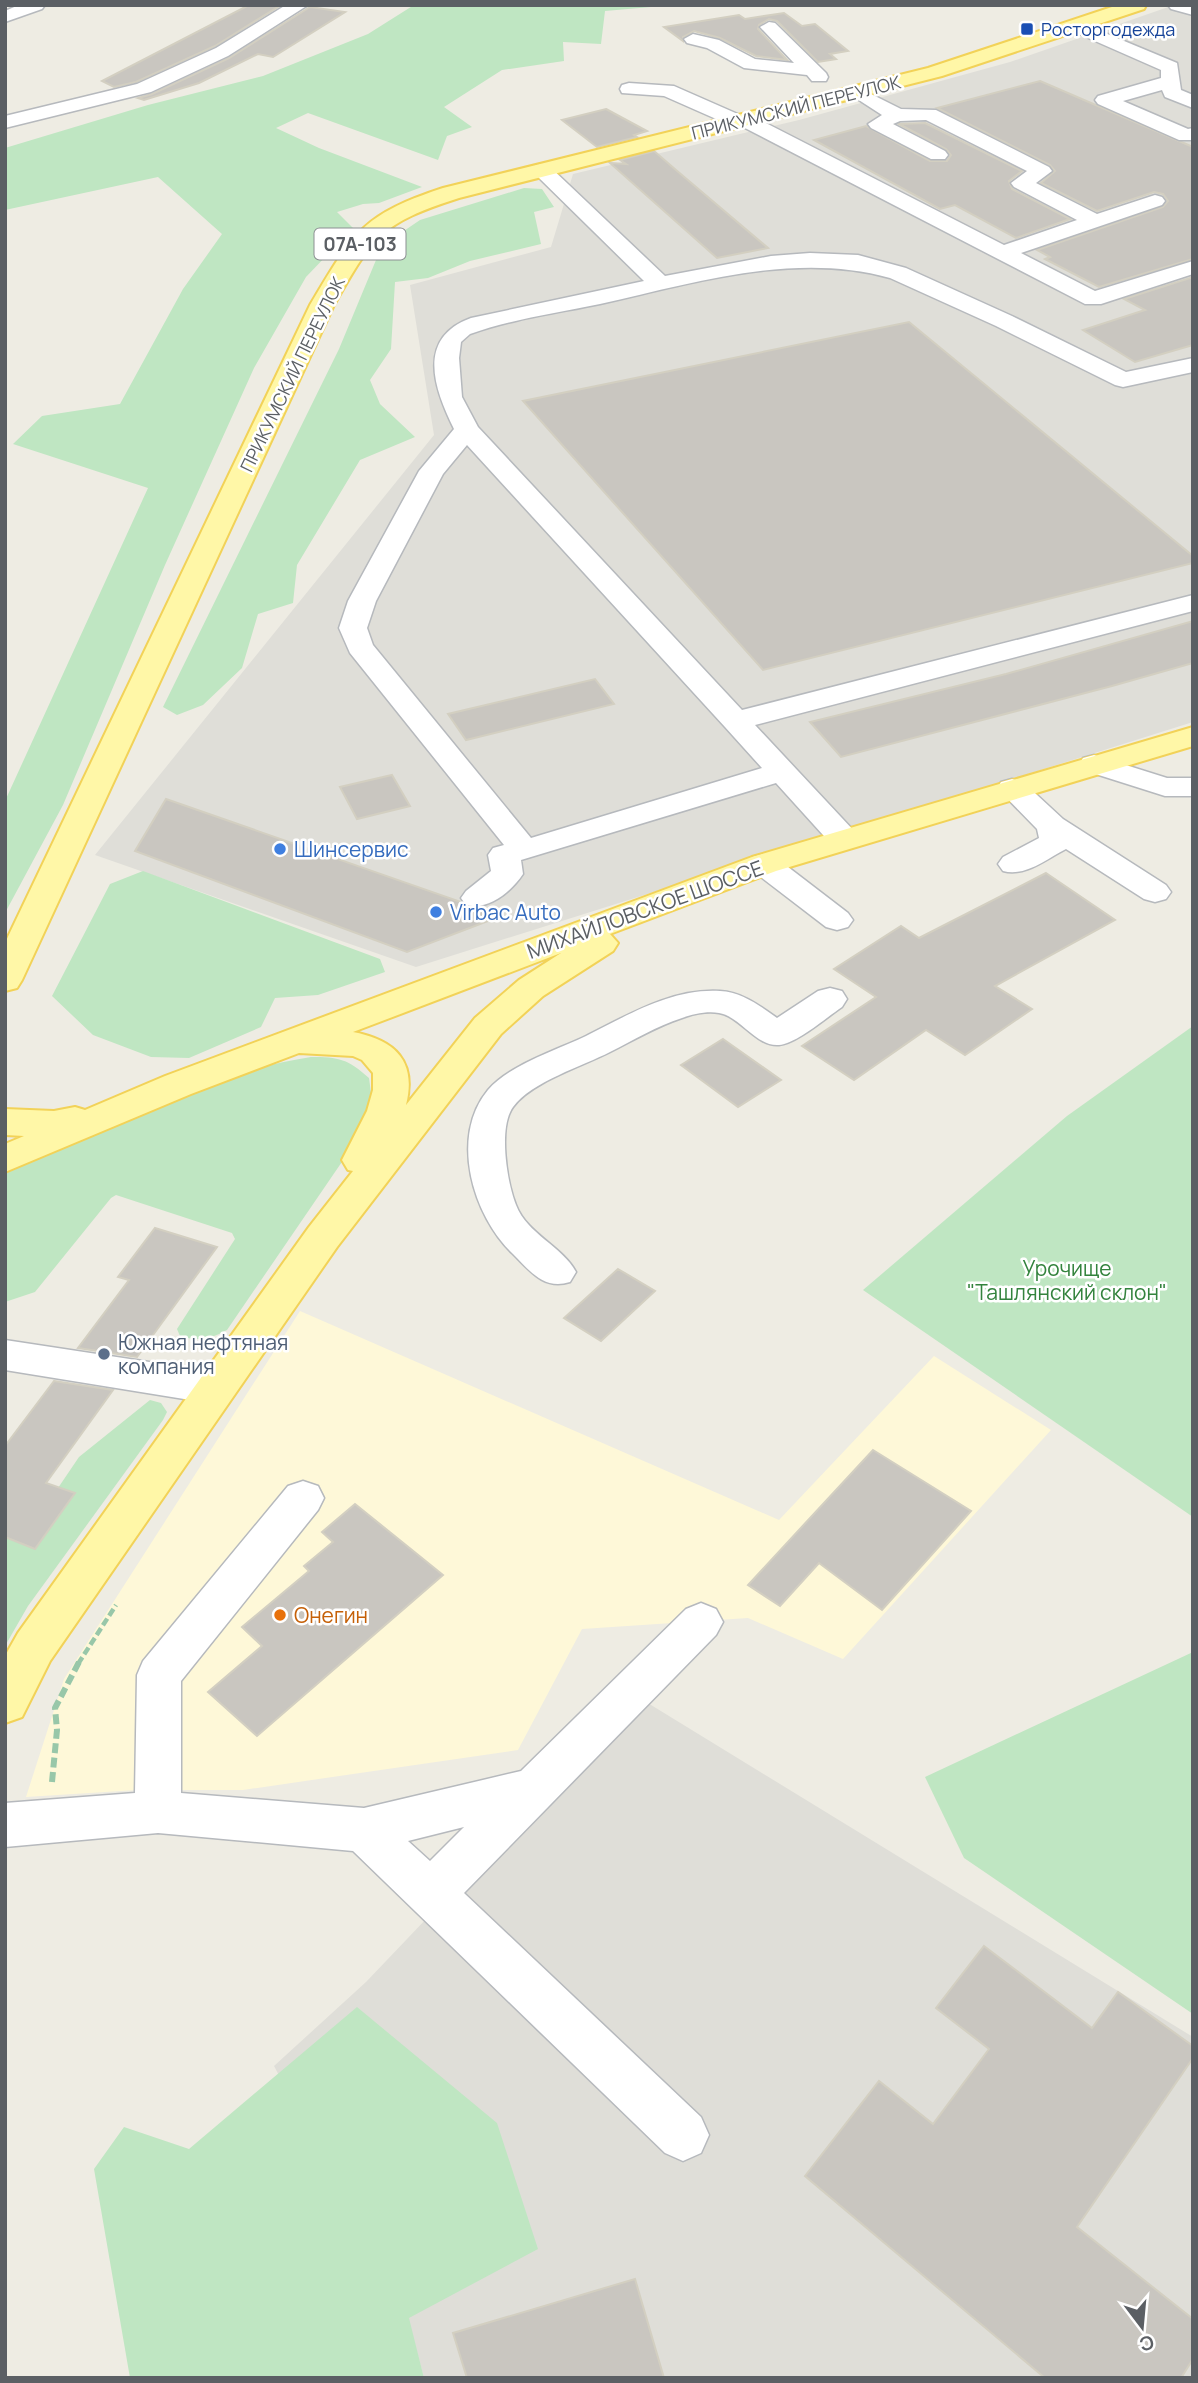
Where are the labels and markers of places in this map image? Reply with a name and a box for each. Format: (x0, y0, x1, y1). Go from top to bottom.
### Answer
place label: Росторгодежда (1041, 17, 1175, 41)
marker: Росторгодежда (1019, 21, 1035, 37)
place label: Шинсервис (294, 835, 409, 863)
marker: Шинсервис (272, 841, 288, 857)
place label: Virbac Auto (450, 898, 561, 926)
marker: Virbac Auto (428, 904, 444, 920)
place label: Южная нефтяная компания (118, 1328, 288, 1380)
marker: Южная нефтяная компания (96, 1346, 112, 1362)
place label: Онегин (294, 1601, 368, 1629)
marker: Онегин (272, 1607, 288, 1623)

